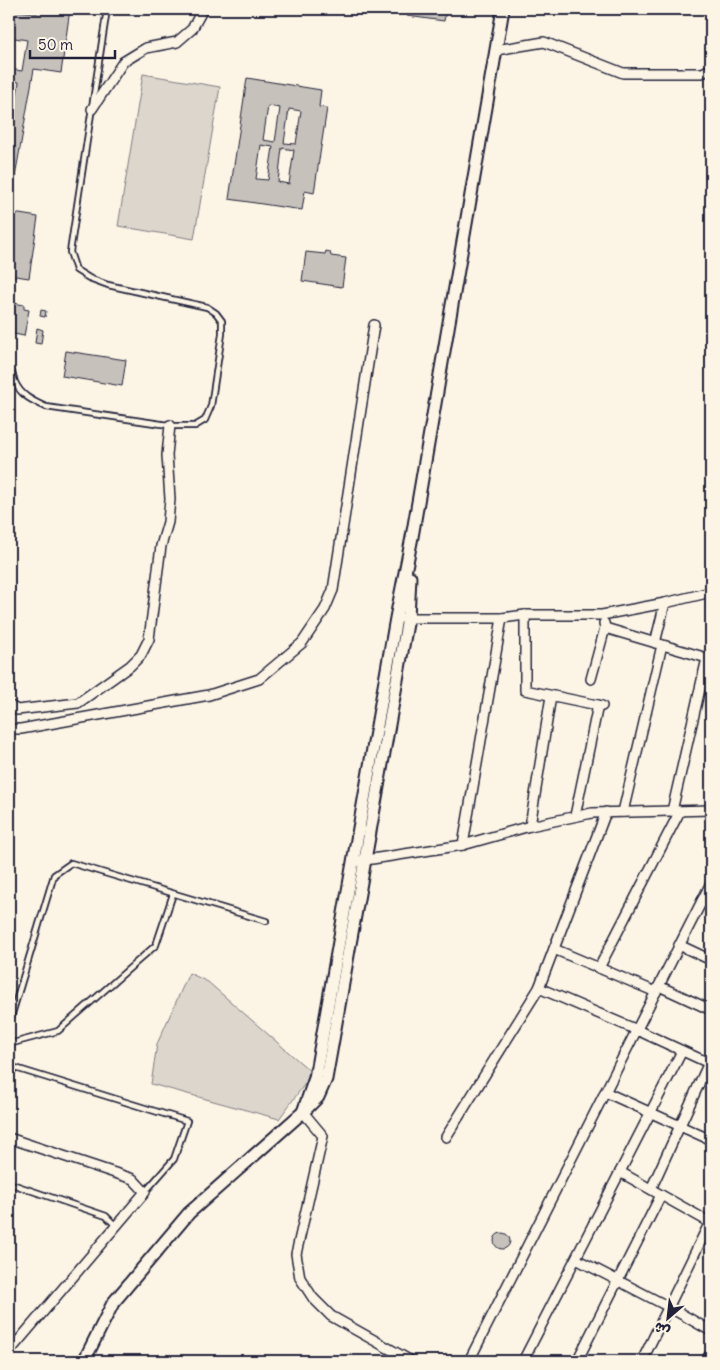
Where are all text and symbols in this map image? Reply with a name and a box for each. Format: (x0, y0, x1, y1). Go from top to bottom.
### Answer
scale bar (30, 28, 115, 60)
text: 50 m (38, 35, 73, 54)
north arrow (642, 1292, 692, 1342)
text: ش (651, 1318, 673, 1341)

